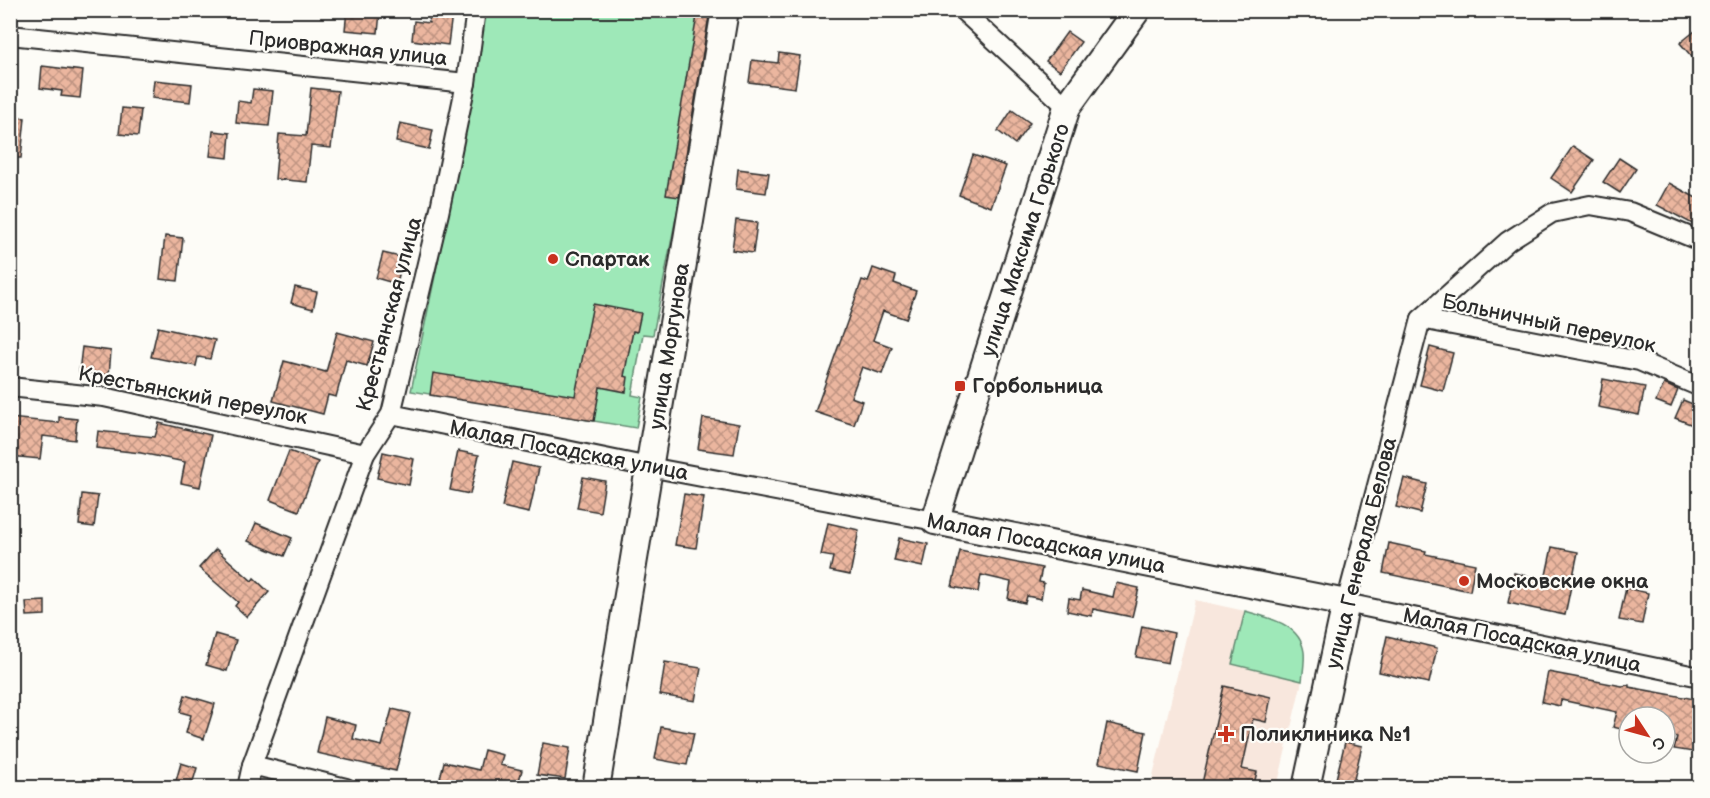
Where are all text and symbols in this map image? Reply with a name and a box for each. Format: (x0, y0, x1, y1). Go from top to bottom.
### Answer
street label: Приовражная улица (247, 26, 449, 71)
street label: улица Максима Горького (976, 120, 1075, 360)
street label: Крестьянская улица (352, 214, 428, 414)
place label: Спартак (565, 247, 650, 272)
marker: Спартак (546, 252, 560, 266)
street label: улица Моргунова (644, 260, 695, 431)
street label: Больничный переулок (1440, 289, 1658, 358)
street label: Крестьянский переулок (76, 361, 310, 430)
place label: Горбольница (972, 374, 1104, 399)
marker: Горбольница (953, 379, 967, 393)
street label: Малая Посадская улица (447, 415, 691, 486)
street label: улица Генерала Белова (1321, 434, 1402, 671)
street label: Малая Посадская улица (924, 508, 1168, 579)
place label: Московские окна (1476, 569, 1649, 594)
marker: Московские окна (1457, 574, 1471, 588)
street label: Малая Посадская улица (1401, 603, 1644, 678)
north arrow (1617, 705, 1677, 765)
place label: Поликлиника №1 (1240, 722, 1411, 747)
marker: Поликлиника №1 (1217, 725, 1235, 743)
text: С (1647, 733, 1669, 753)

